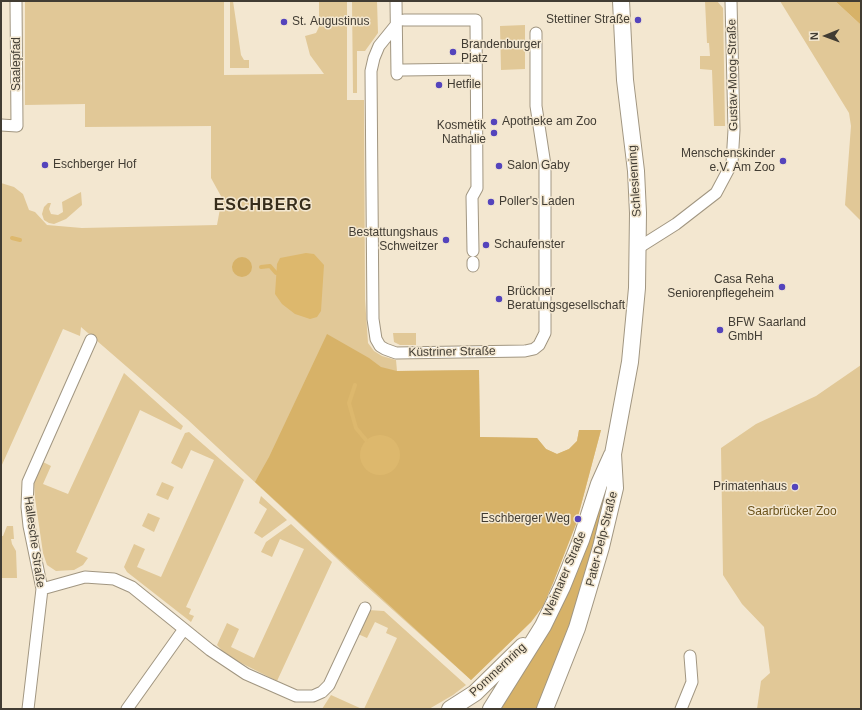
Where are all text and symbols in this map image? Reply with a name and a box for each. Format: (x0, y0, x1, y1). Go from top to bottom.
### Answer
place label: Stettiner Straße (546, 13, 630, 27)
place label: St. Augustinus (292, 15, 369, 29)
marker: Stettiner Straße (633, 15, 643, 25)
north arrow (806, 16, 846, 56)
marker: St. Augustinus (279, 17, 289, 27)
street label: Gustav-Moog-Straße (725, 19, 741, 131)
text: N (808, 32, 820, 40)
street label: Saalepfad (10, 37, 24, 91)
place label: Brandenburger Platz (461, 38, 541, 66)
marker: Brandenburger Platz (448, 47, 458, 57)
place label: Hetfile (447, 78, 481, 92)
marker: Hetfile (434, 80, 444, 90)
place label: Apotheke am Zoo (502, 115, 597, 129)
marker: Apotheke am Zoo (489, 117, 499, 127)
place label: Kosmetik Nathalie (437, 119, 486, 147)
marker: Kosmetik Nathalie (489, 128, 499, 138)
street label: Schlesienring (625, 145, 645, 217)
place label: Menschenskinder e.V. Am Zoo (681, 147, 775, 175)
marker: Menschenskinder e.V. Am Zoo (778, 156, 788, 166)
place label: Eschberger Hof (53, 158, 136, 172)
place label: Salon Gaby (507, 159, 570, 173)
marker: Eschberger Hof (40, 160, 50, 170)
marker: Salon Gaby (494, 161, 504, 171)
place label: Poller's Laden (499, 195, 575, 209)
district label: ESCHBERG (214, 196, 312, 216)
marker: Poller's Laden (486, 197, 496, 207)
place label: Bestattungshaus Schweitzer (349, 226, 438, 254)
marker: Bestattungshaus Schweitzer (441, 235, 451, 245)
place label: Schaufenster (494, 238, 565, 252)
marker: Schaufenster (481, 240, 491, 250)
place label: Casa Reha Seniorenpflegeheim (667, 273, 774, 301)
marker: Casa Reha Seniorenpflegeheim (777, 282, 787, 292)
place label: Brückner Beratungsgesellschaft (507, 285, 625, 313)
marker: Brückner Beratungsgesellschaft (494, 294, 504, 304)
place label: BFW Saarland GmbH (728, 316, 806, 344)
marker: BFW Saarland GmbH (715, 325, 725, 335)
street label: Küstriner Straße (408, 344, 496, 360)
place label: Primatenhaus (713, 480, 787, 494)
marker: Primatenhaus (790, 482, 800, 492)
street label: Pater-Delp-Straße (583, 490, 621, 588)
street label: Hallesche Straße (20, 495, 48, 589)
park label: Saarbrücker Zoo (747, 505, 837, 519)
place label: Eschberger Weg (481, 512, 570, 526)
marker: Eschberger Weg (573, 514, 583, 524)
street label: Weimarer Straße (541, 529, 589, 619)
street label: Pommernring (467, 640, 529, 700)

